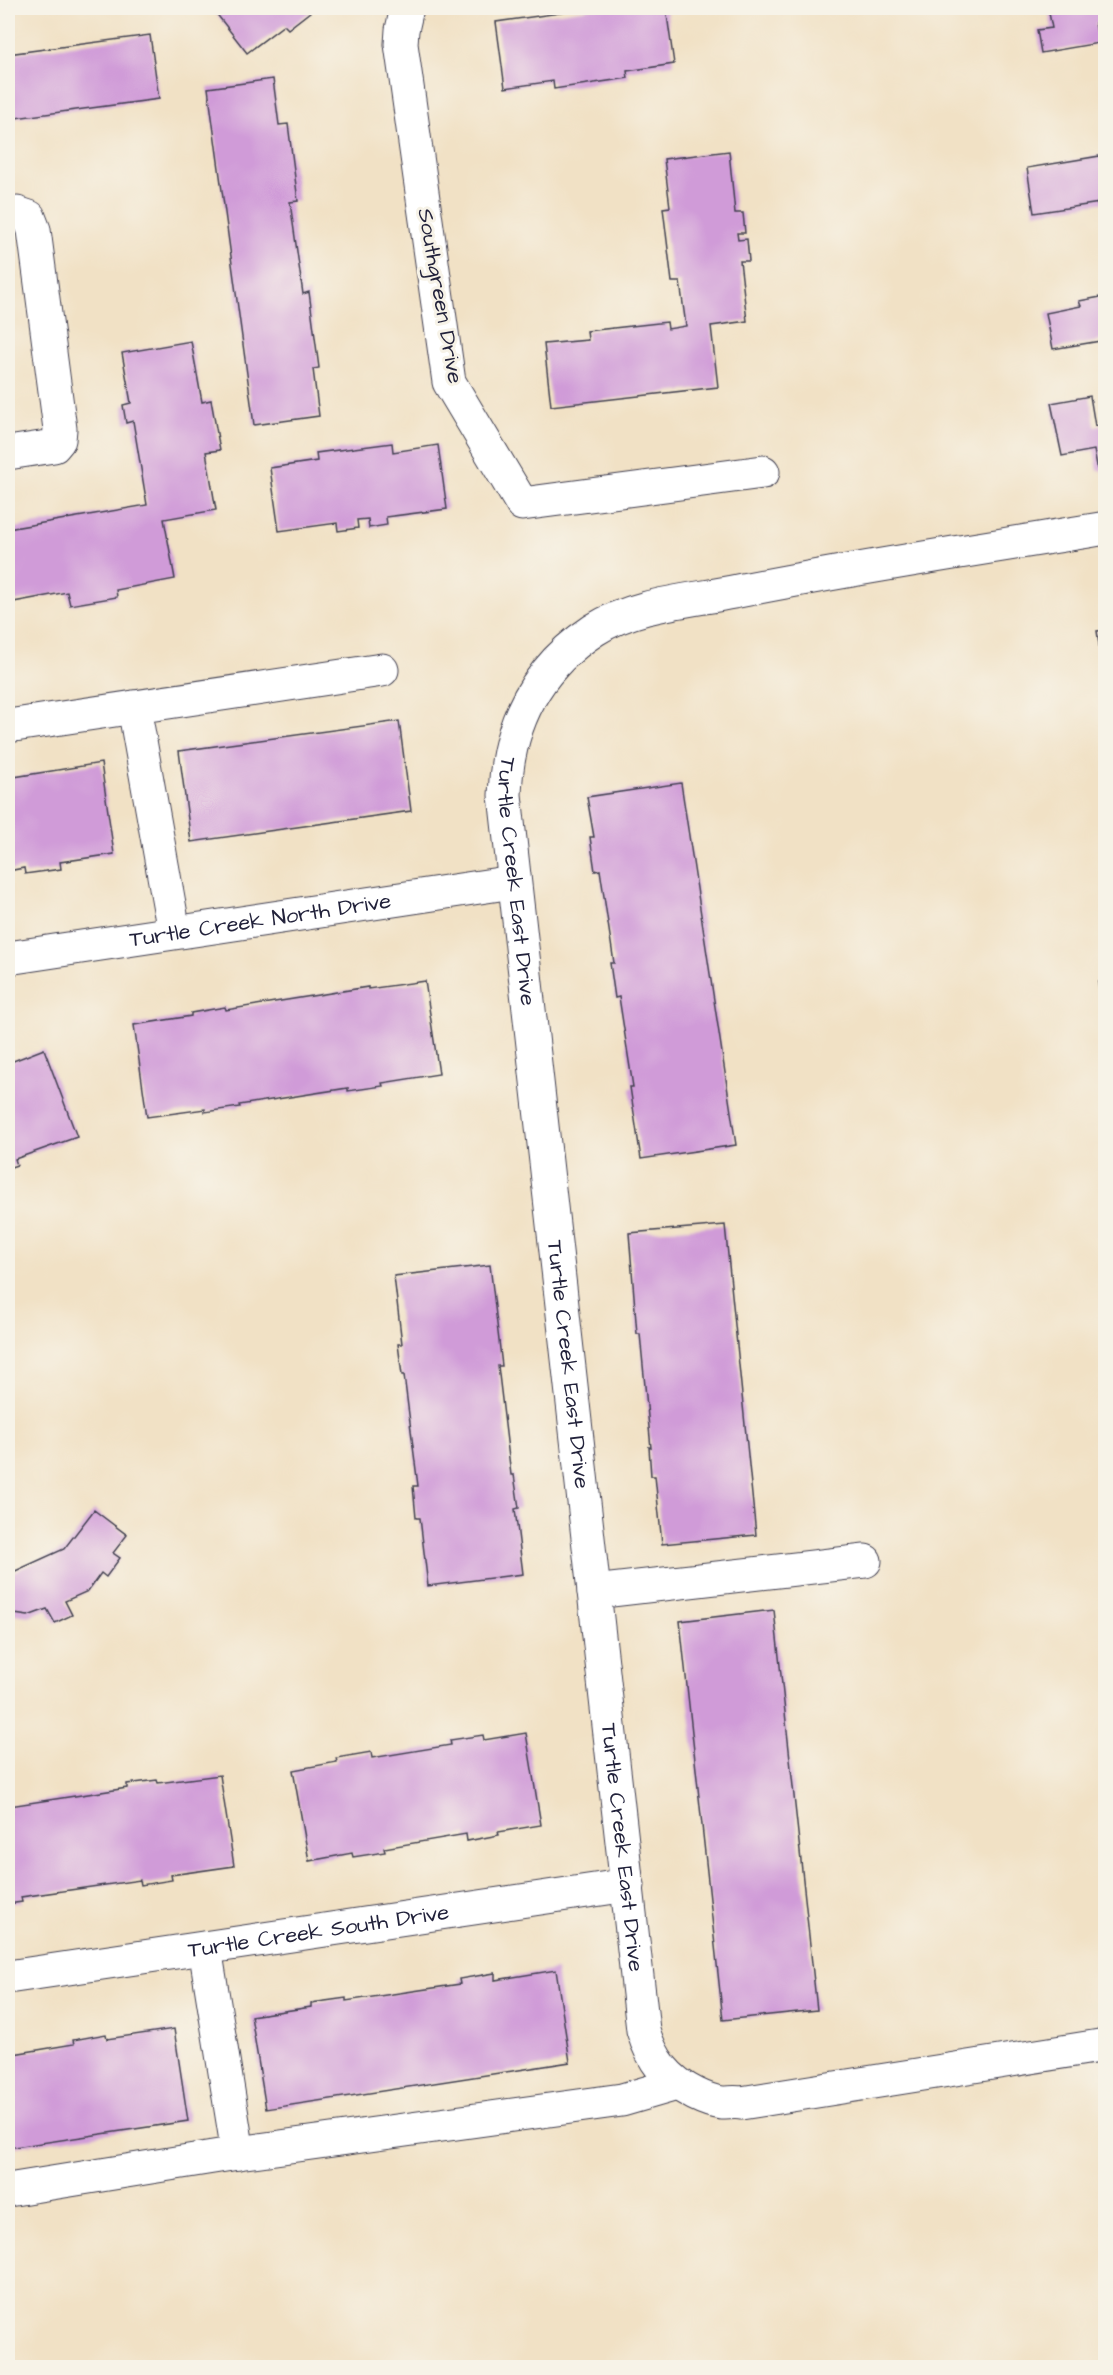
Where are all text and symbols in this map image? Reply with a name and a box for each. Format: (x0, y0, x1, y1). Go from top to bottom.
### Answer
street label: Southgreen Drive (408, 206, 471, 386)
street label: Turtle Creek East Drive (489, 755, 544, 1007)
street label: Turtle Creek North Drive (127, 885, 393, 955)
street label: Turtle Creek East Drive (539, 1238, 598, 1490)
street label: Turtle Creek East Drive (593, 1721, 652, 1973)
street label: Turtle Creek South Drive (186, 1896, 451, 1966)

